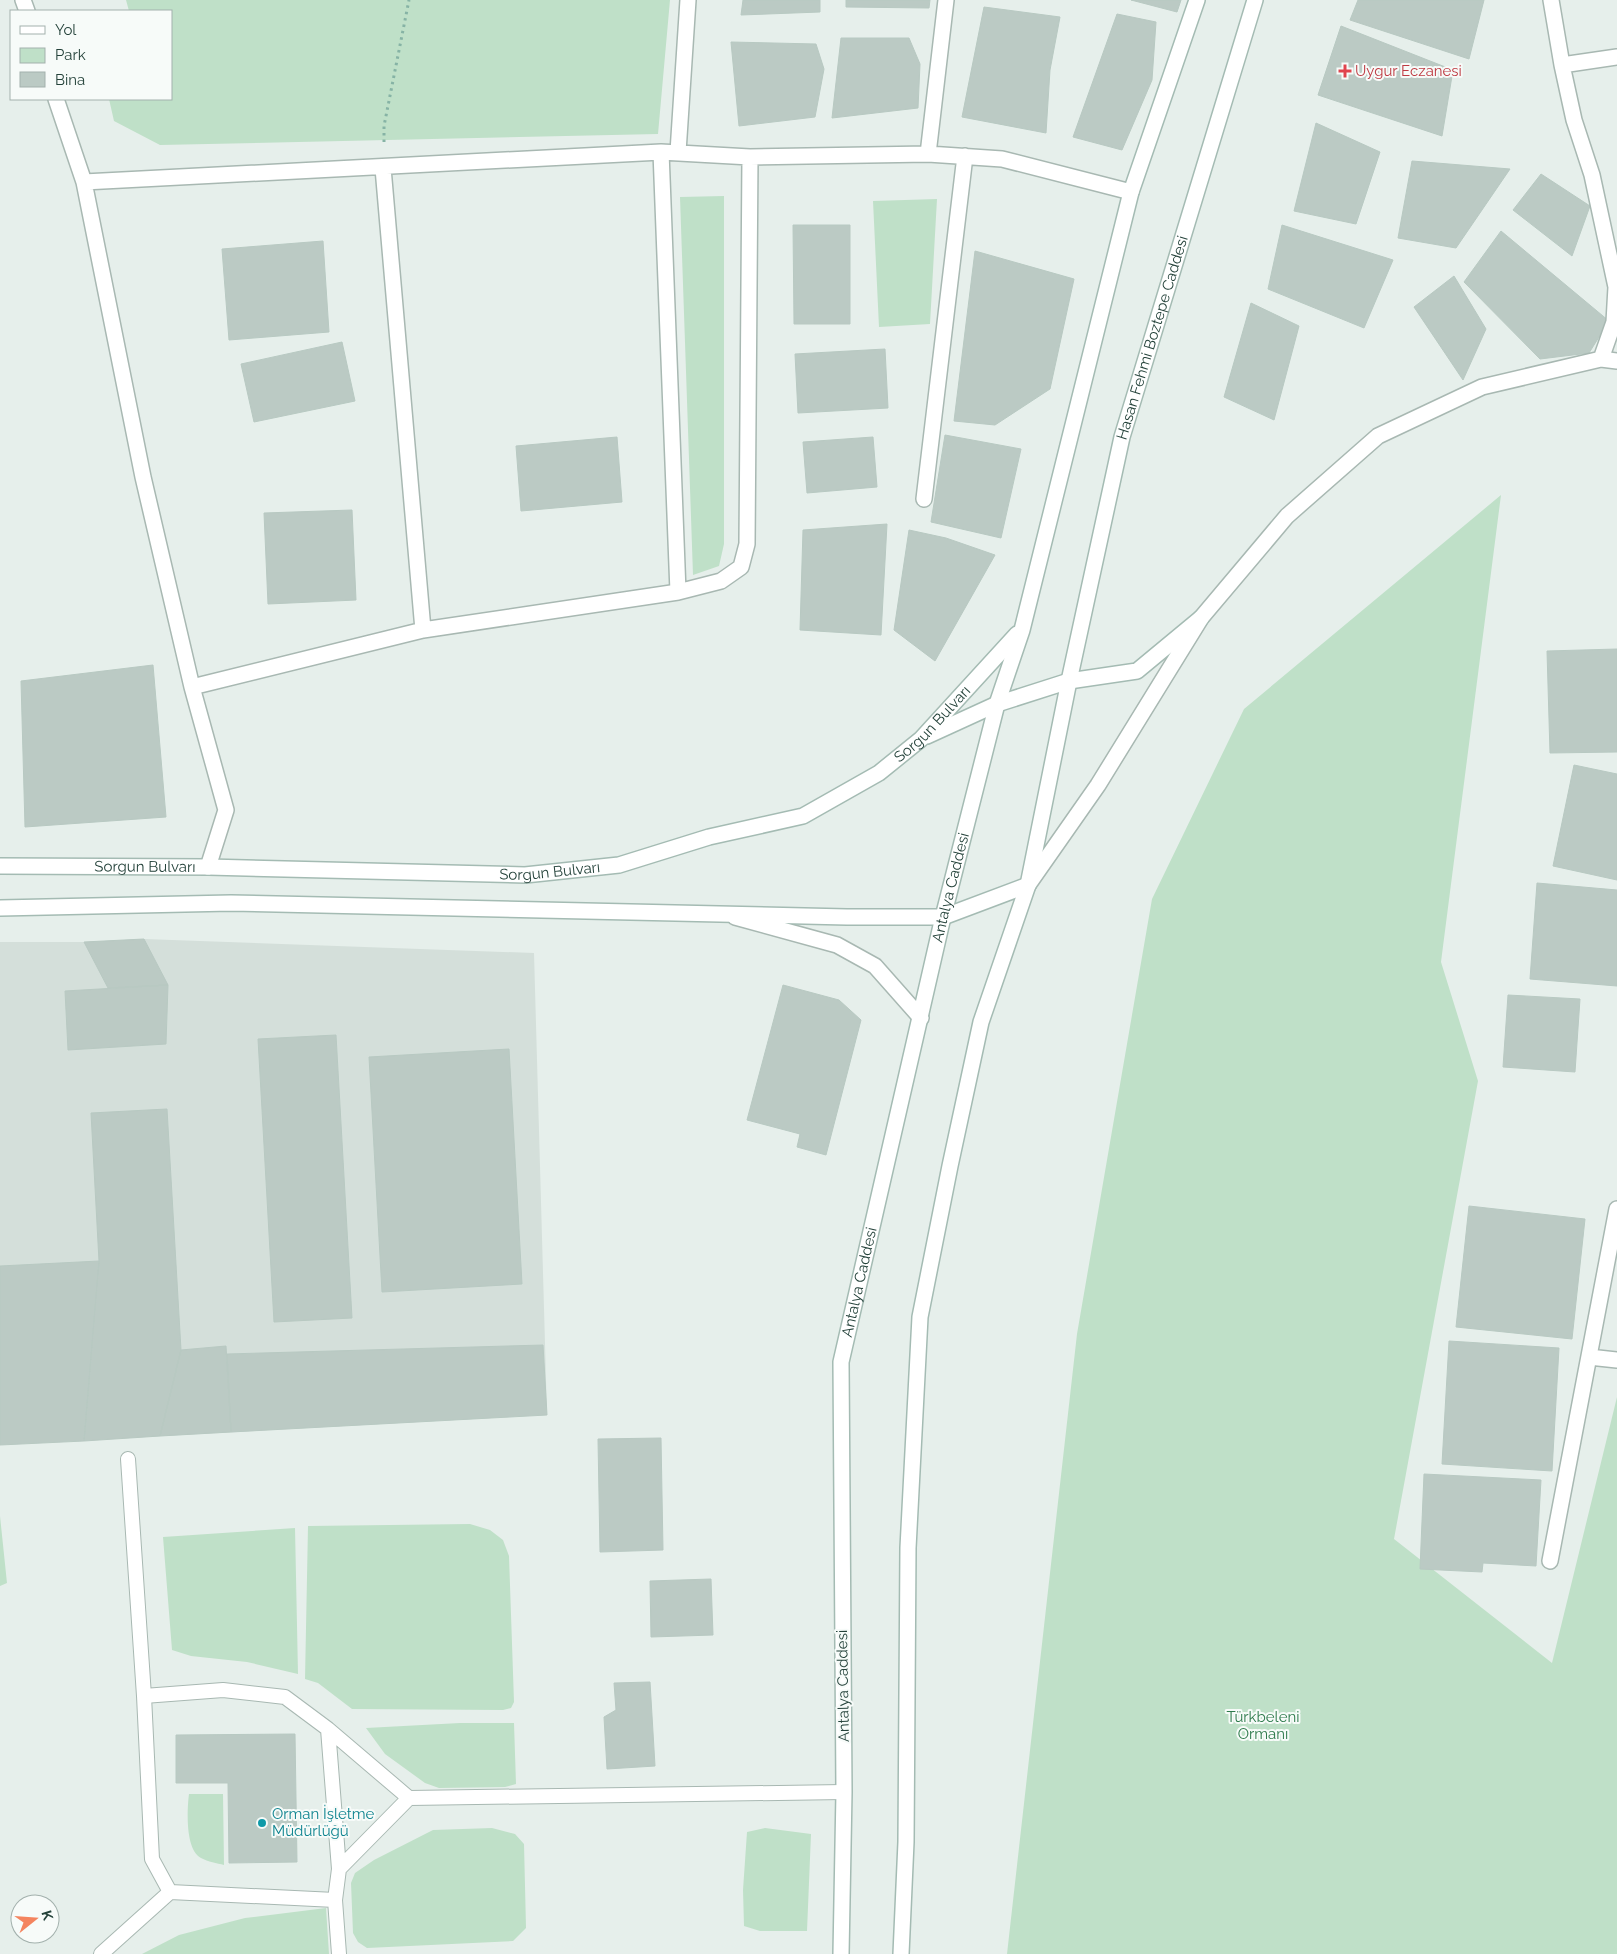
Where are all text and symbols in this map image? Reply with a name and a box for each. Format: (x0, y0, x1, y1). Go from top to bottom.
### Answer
legend (10, 10, 172, 100)
text: Yol (55, 21, 77, 39)
text: Park (55, 46, 86, 64)
place label: Uygur Eczanesi (1355, 62, 1462, 80)
marker: Uygur Eczanesi (1339, 65, 1351, 77)
text: Bina (55, 71, 85, 89)
street label: Hasan Fehmi Boztepe Caddesi (1113, 234, 1192, 442)
street label: Sorgun Bulvarı (890, 682, 974, 766)
street label: Antalya Caddesi (928, 831, 973, 944)
street label: Sorgun Bulvarı (94, 857, 196, 876)
street label: Sorgun Bulvarı (499, 858, 601, 884)
street label: Antalya Caddesi (838, 1225, 881, 1339)
street label: Antalya Caddesi (833, 1630, 853, 1742)
park label: Türkbeleni Ormanı (1227, 1708, 1299, 1743)
place label: Orman İşletme Müdürlüğü (272, 1804, 375, 1840)
marker: Orman İşletme Müdürlüğü (256, 1817, 268, 1829)
north arrow (10, 1894, 60, 1944)
text: K (38, 1908, 57, 1923)

